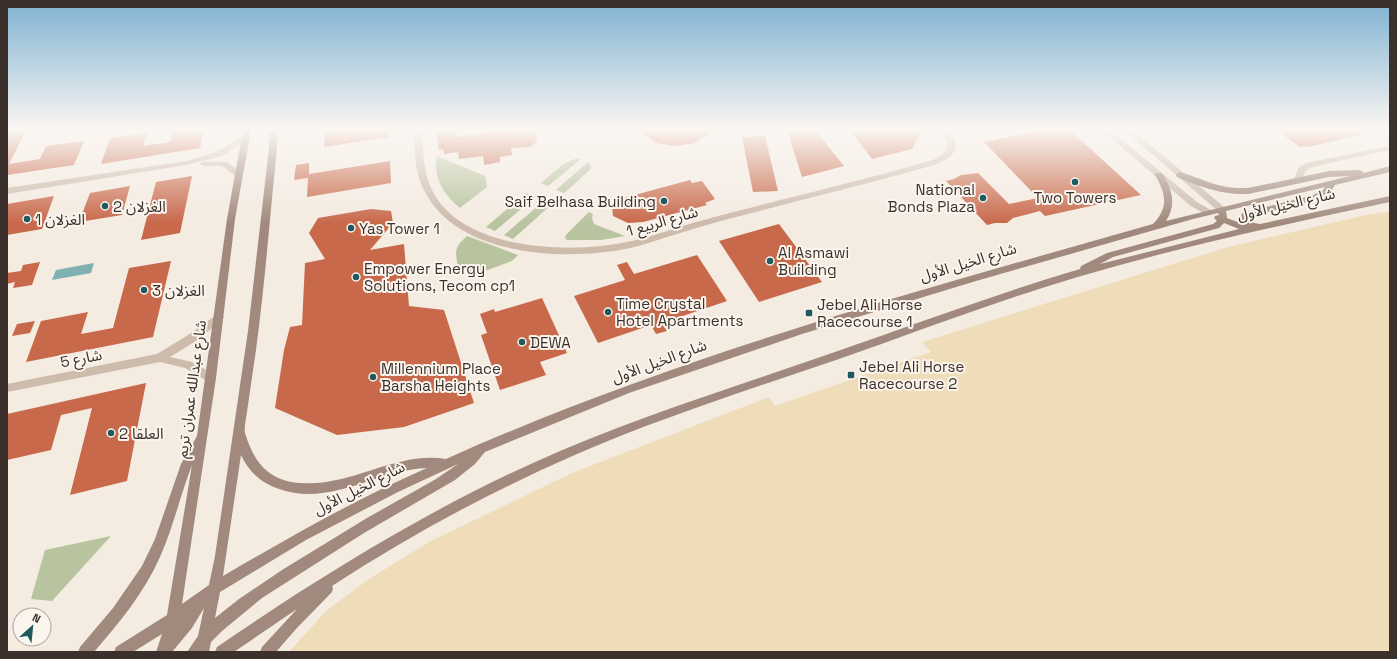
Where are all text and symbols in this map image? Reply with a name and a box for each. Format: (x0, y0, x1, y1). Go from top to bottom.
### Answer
marker: Two Towers (1070, 177, 1080, 187)
place label: National Bonds Plaza (887, 180, 975, 216)
street label: شارع الخيل الأول (1235, 183, 1338, 227)
place label: Two Towers (1034, 188, 1117, 207)
place label: Saif Belhasa Building (505, 192, 656, 211)
marker: National Bonds Plaza (978, 193, 988, 203)
marker: Saif Belhasa Building (659, 196, 669, 206)
place label: الغزلان 2 (113, 197, 166, 216)
marker: الغزلان 2 (100, 201, 110, 211)
street label: شارع الربيع 1 (624, 202, 701, 243)
place label: الغزلان 1 (35, 210, 85, 229)
marker: الغزلان 1 (22, 214, 32, 224)
place label: Yas Tower 1 (359, 219, 440, 238)
marker: Yas Tower 1 (346, 223, 356, 233)
street label: شارع الخيل الأول (917, 238, 1020, 289)
place label: Al Asmawi Building (778, 243, 849, 279)
marker: Al Asmawi Building (765, 256, 775, 266)
place label: Empower Energy Solutions, Tecom cp1 (364, 259, 515, 295)
marker: Empower Energy Solutions, Tecom cp1 (351, 272, 361, 282)
place label: الغزلان 3 (152, 281, 205, 300)
marker: الغزلان 3 (139, 285, 149, 295)
place label: Time Crystal Hotel Apartments (616, 294, 744, 330)
place label: Jebel Ali Horse Racecourse 1 (817, 295, 922, 331)
marker: Time Crystal Hotel Apartments (603, 307, 613, 317)
marker: Jebel Ali Horse Racecourse 1 (804, 308, 814, 318)
street label: شارع عبدالله عمران تريم (172, 318, 213, 460)
place label: DEWA (530, 333, 571, 352)
street label: شارع الخيل الأول (609, 335, 710, 390)
marker: DEWA (517, 337, 527, 347)
street label: شارع 5 (59, 345, 104, 374)
place label: Jebel Ali Horse Racecourse 2 (859, 357, 964, 393)
place label: Millennium Place Barsha Heights (381, 359, 501, 395)
marker: Jebel Ali Horse Racecourse 2 (846, 370, 856, 380)
marker: Millennium Place Barsha Heights (368, 372, 378, 382)
place label: العلقا 2 (119, 424, 163, 443)
marker: العلقا 2 (106, 428, 116, 438)
street label: شارع الخيل الأول (310, 457, 409, 522)
north arrow (12, 607, 52, 647)
text: N (30, 610, 43, 626)

